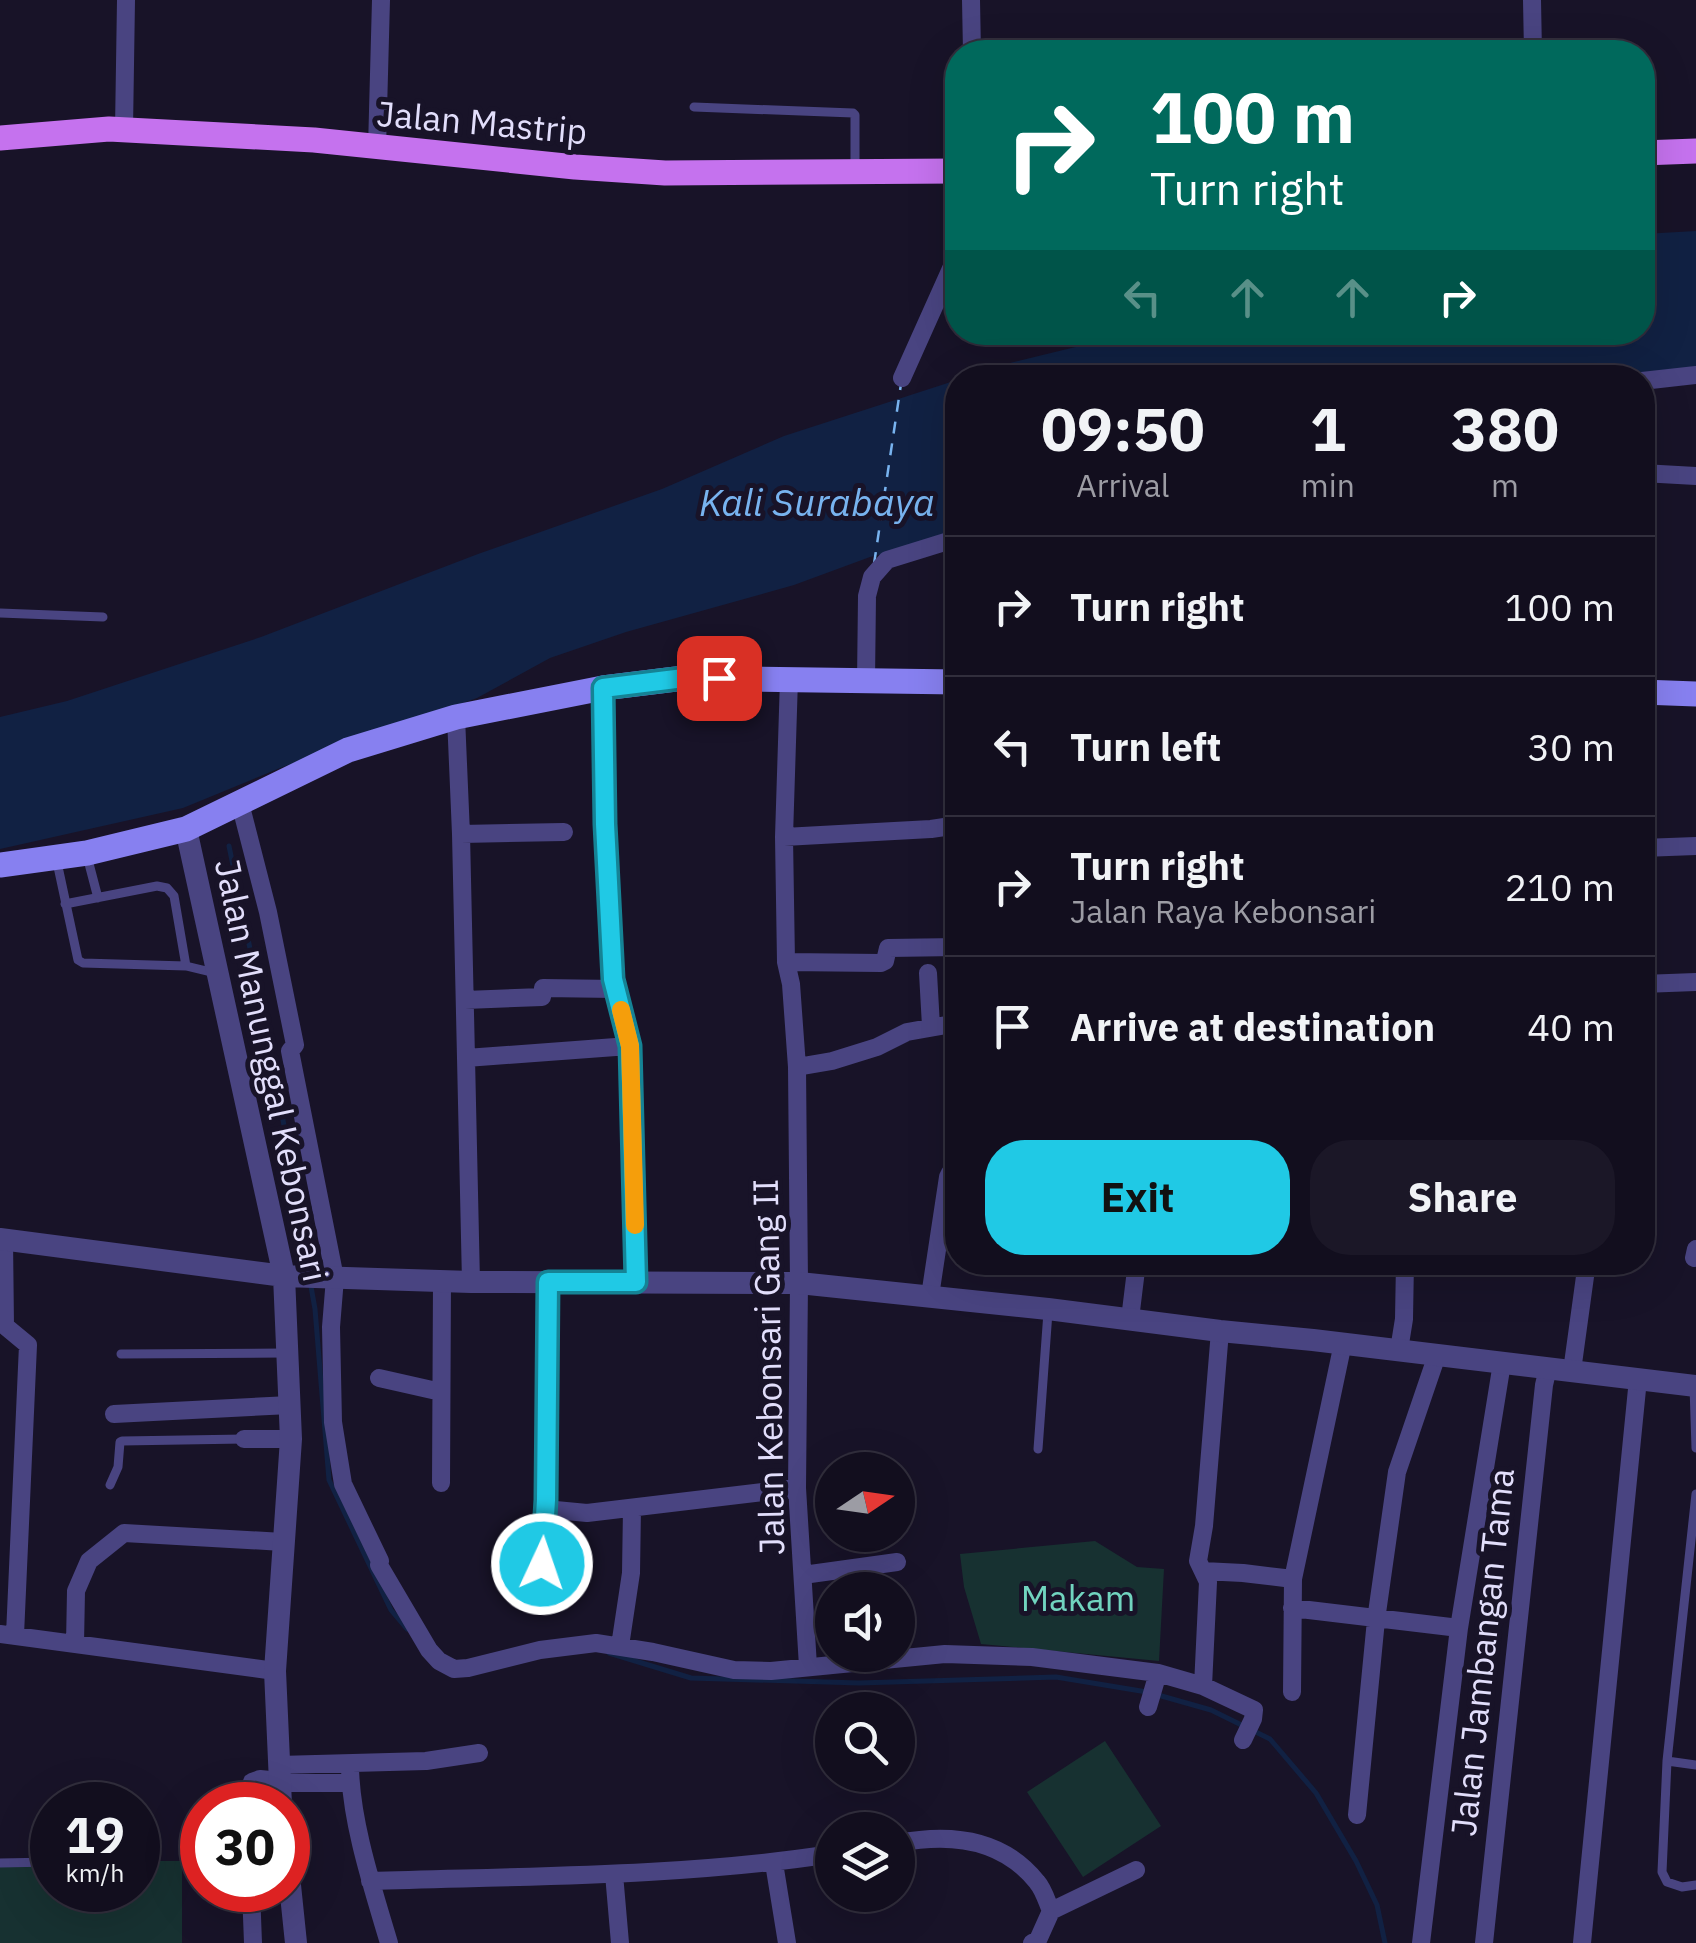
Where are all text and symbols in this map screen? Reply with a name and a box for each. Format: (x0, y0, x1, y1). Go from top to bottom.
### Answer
text: 100 m (1150, 71, 1355, 162)
icon: right (985, 80, 1115, 210)
street label: Jalan Mastrip (375, 90, 589, 154)
text: Turn right (1150, 159, 1345, 217)
icon: left (1115, 270, 1170, 325)
icon: ahead (1220, 270, 1275, 325)
icon: ahead (1325, 270, 1380, 325)
icon: right (1430, 270, 1485, 325)
text: 09:50 (1041, 389, 1205, 468)
text: 1 (1310, 389, 1346, 468)
text: 380 (1451, 389, 1559, 468)
text: Arrival (1076, 464, 1170, 506)
text: min (1301, 464, 1355, 506)
text: m (1491, 464, 1519, 506)
water label: Kali Surabaya (699, 477, 935, 526)
icon: right (985, 579, 1040, 634)
text: Turn right (1070, 582, 1245, 631)
text: 100 m (1504, 582, 1615, 631)
pin (677, 636, 762, 721)
icon: arrive (692, 651, 747, 706)
icon: left (985, 719, 1040, 774)
text: Turn left (1070, 722, 1221, 771)
text: 30 m (1527, 722, 1615, 771)
text: Turn right (1070, 841, 1245, 890)
street label: Jalan Manunggal Kebonsari (205, 855, 339, 1285)
icon: right (985, 859, 1040, 914)
text: 210 m (1504, 862, 1615, 911)
text: Jalan Raya Kebonsari (1070, 890, 1376, 932)
icon: arrive (985, 999, 1040, 1054)
text: Arrive at destination (1070, 1002, 1435, 1051)
text: 40 m (1527, 1002, 1615, 1051)
button: Exit (985, 1140, 1290, 1255)
button: Share (1310, 1140, 1615, 1255)
street label: Jalan Kebonsari Gang II (742, 1178, 794, 1556)
north arrow (815, 1452, 915, 1552)
map controls (815, 1452, 915, 1912)
street label: Jalan Jambangan Tama (1440, 1466, 1524, 1838)
position arrow (490, 1512, 594, 1616)
button: sound (815, 1572, 915, 1672)
park label: Makam (1021, 1575, 1135, 1621)
button: search (815, 1692, 915, 1792)
speed limit sign: 30 (180, 1782, 310, 1912)
text: 19 (65, 1802, 125, 1867)
button: layers (815, 1812, 915, 1912)
text: km/h (66, 1856, 124, 1889)

